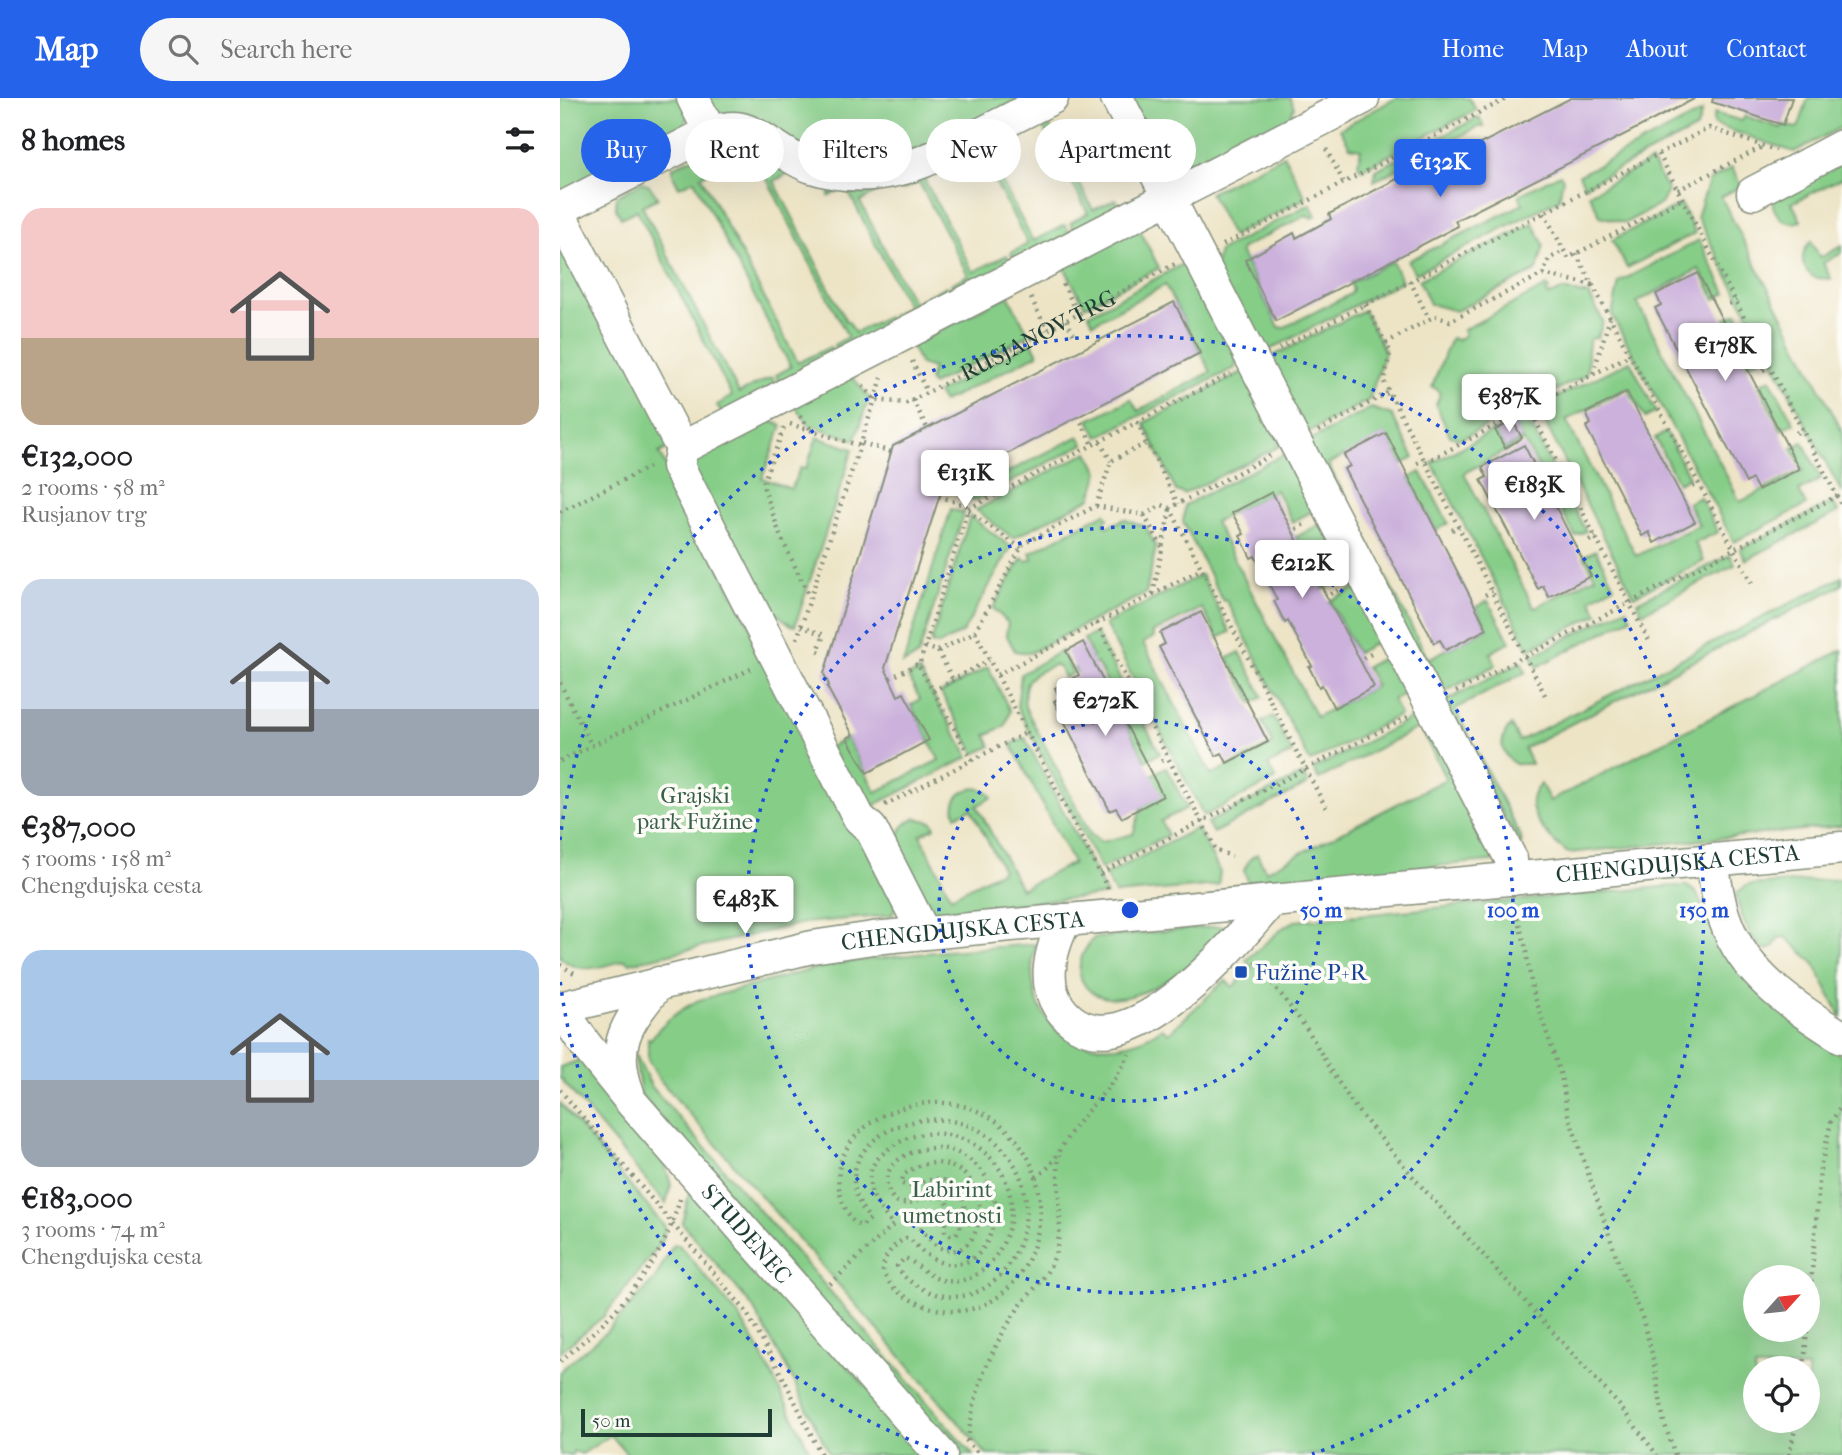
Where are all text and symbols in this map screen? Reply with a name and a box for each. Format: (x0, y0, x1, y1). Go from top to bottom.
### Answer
search box (140, 18, 630, 81)
text: Map (35, 30, 98, 69)
icon: search (164, 30, 202, 68)
text: Search here (220, 34, 352, 65)
text: Home (1442, 35, 1504, 63)
text: Map (1542, 35, 1588, 63)
text: About (1626, 35, 1688, 63)
text: Contact (1726, 35, 1807, 63)
chip: Buy (581, 119, 671, 182)
chip: Rent (685, 119, 784, 182)
chip: Filters (798, 119, 912, 182)
chip: New (926, 119, 1021, 182)
chip: Apartment (1035, 119, 1196, 182)
icon: filters (501, 121, 539, 159)
text: 8 homes (21, 123, 125, 158)
pin: €132K (1391, 140, 1489, 199)
text: €132K (1410, 148, 1470, 175)
icon: home (217, 253, 343, 379)
street label: RUSJANOV TRG (956, 284, 1120, 387)
pin: €178K (1676, 324, 1774, 383)
text: €178K (1694, 332, 1756, 359)
pin: €387K (1460, 374, 1558, 434)
text: €387K (1478, 383, 1540, 410)
text: €132,000 (21, 439, 133, 474)
pin: €131K (916, 450, 1014, 510)
text: €131K (937, 459, 993, 486)
pin: €183K (1485, 462, 1583, 522)
text: €183K (1504, 471, 1564, 498)
text: 2 rooms · 58 m² (21, 474, 165, 501)
text: Rusjanov trg (21, 501, 146, 528)
pin: €212K (1253, 540, 1351, 600)
text: €212K (1271, 549, 1333, 576)
icon: home (217, 624, 343, 750)
pin: €272K (1056, 678, 1154, 738)
text: €272K (1072, 687, 1138, 714)
park label: Grajski park Fužine (636, 782, 753, 835)
text: €387,000 (21, 810, 136, 845)
street label: CHENGDUJSKA CESTA (1555, 838, 1802, 888)
text: 5 rooms · 158 m² (21, 845, 171, 872)
text: Chengdujska cesta (21, 872, 202, 899)
pin: €483K (696, 876, 794, 936)
text: €483K (713, 885, 777, 912)
centre of rings (1118, 898, 1142, 922)
text: 50 m (1300, 898, 1343, 922)
text: 100 m (1487, 898, 1540, 922)
text: 150 m (1679, 898, 1730, 922)
street label: CHENGDUJSKA CESTA (839, 905, 1087, 956)
place label: Fužine P+R (1255, 959, 1368, 986)
marker: Fužine P+R (1233, 964, 1249, 980)
icon: home (217, 995, 343, 1121)
park label: Labirint umetnosti (901, 1176, 1002, 1229)
street label: STUDENEC (696, 1178, 798, 1289)
text: €183,000 (21, 1181, 133, 1216)
text: 3 rooms · 74 m² (21, 1216, 165, 1243)
text: Chengdujska cesta (21, 1243, 202, 1270)
north arrow (1743, 1265, 1820, 1342)
map controls (1743, 1265, 1820, 1433)
button: locate (1743, 1356, 1820, 1433)
scale bar (581, 1406, 772, 1438)
text: 50 m (592, 1410, 631, 1432)

